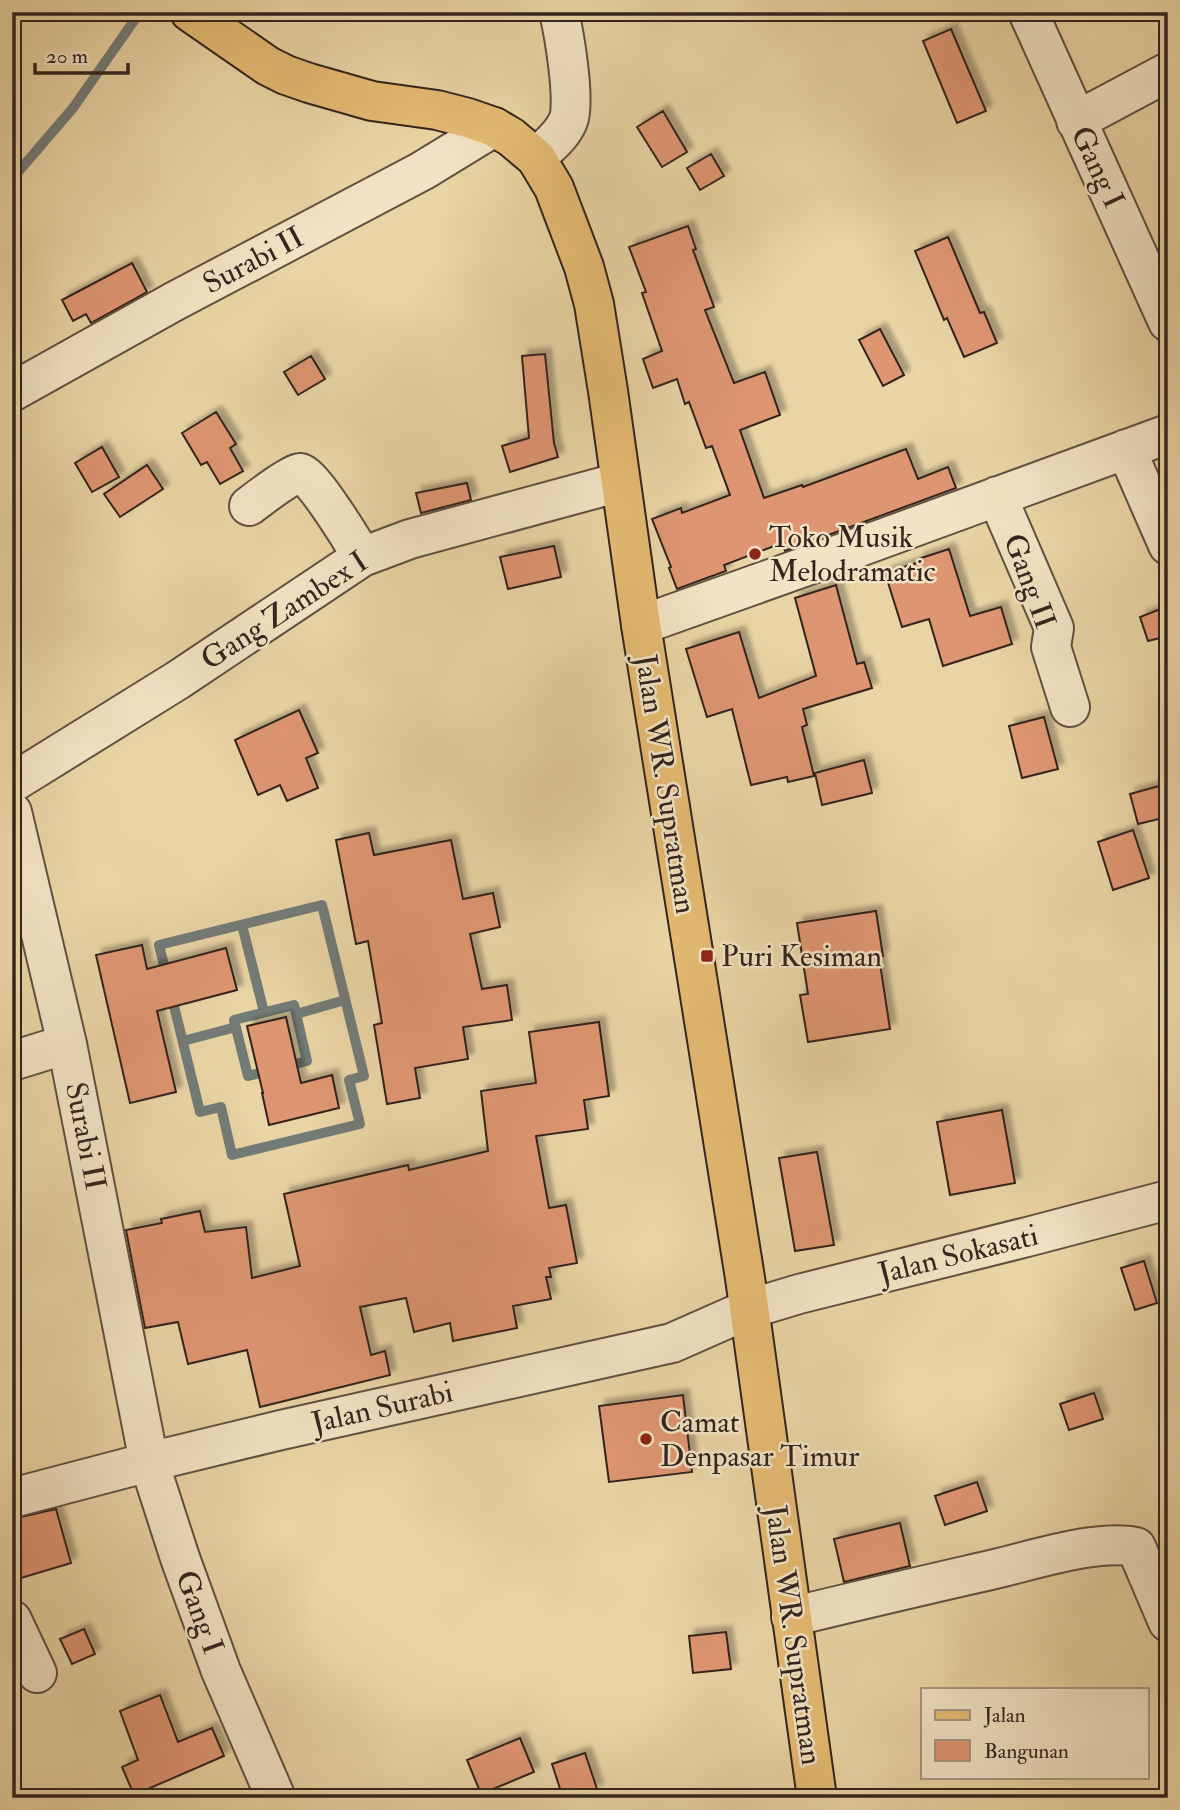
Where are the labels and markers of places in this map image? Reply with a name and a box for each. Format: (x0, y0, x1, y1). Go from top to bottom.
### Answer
place label: Toko Musik Melodramatic (769, 519, 936, 590)
marker: Toko Musik Melodramatic (747, 546, 763, 562)
place label: Puri Kesiman (721, 938, 882, 975)
marker: Puri Kesiman (699, 948, 715, 964)
place label: Camat Denpasar Timur (660, 1404, 860, 1475)
marker: Camat Denpasar Timur (638, 1431, 654, 1447)

